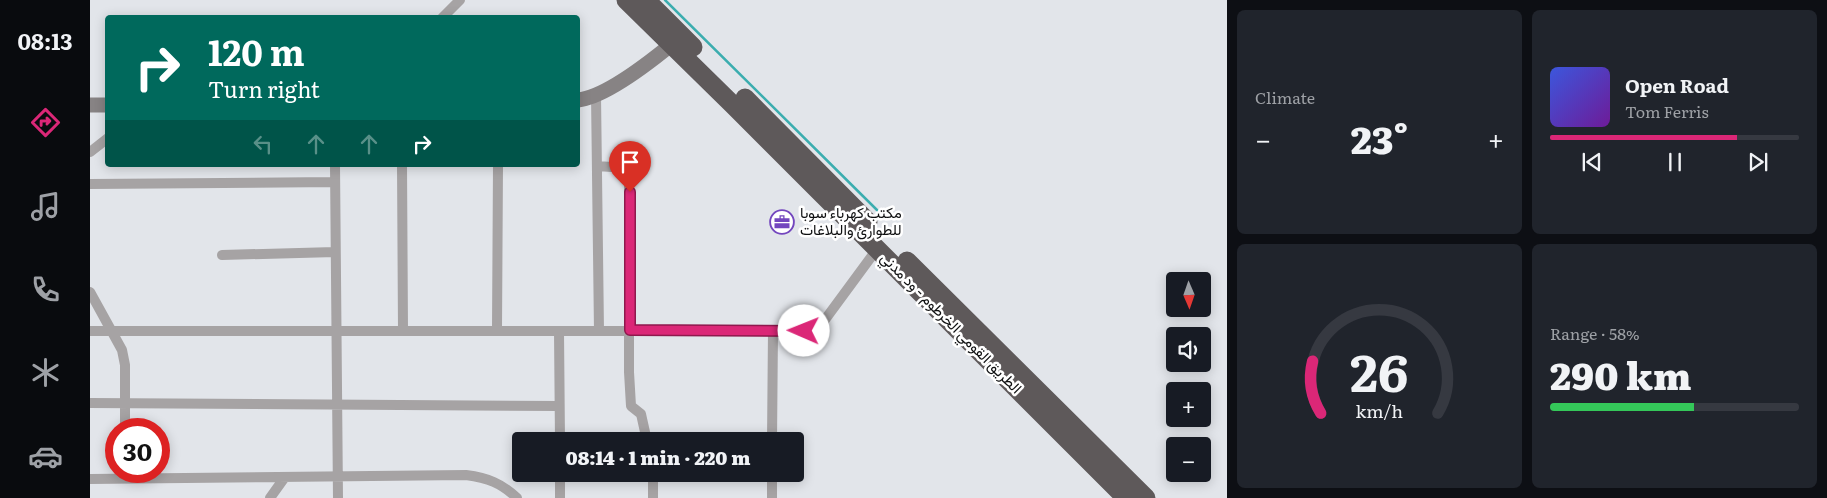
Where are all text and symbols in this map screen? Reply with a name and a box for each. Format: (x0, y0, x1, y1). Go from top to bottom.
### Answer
text: 08:13 (17, 24, 73, 57)
text: 120 m (208, 25, 305, 77)
icon: right (125, 35, 190, 100)
text: Open Road (1625, 71, 1729, 99)
text: Turn right (208, 72, 320, 105)
text: Climate (1255, 85, 1315, 109)
text: Tom Ferris (1625, 99, 1709, 123)
icon: directions (28, 105, 63, 140)
text: 23° (1351, 109, 1408, 166)
text: − (1255, 117, 1271, 159)
text: + (1488, 117, 1504, 159)
icon: left (249, 130, 277, 158)
icon: ahead (302, 130, 330, 158)
icon: ahead (355, 130, 383, 158)
icon: right (408, 130, 436, 158)
pin (609, 141, 651, 192)
icon: arrive (616, 148, 644, 176)
icon: previous (1578, 148, 1606, 176)
icon: pause (1661, 148, 1689, 176)
icon: next (1744, 148, 1772, 176)
icon: music (28, 189, 63, 224)
place label: مكتب كهرباء سوبا للطوارئ والبلاغات (800, 200, 902, 240)
office icon: مكتب كهرباء سوبا للطوارئ والبلاغات (769, 209, 795, 235)
street label: الطريق القومي الخرطوم - ود مدني (874, 246, 1028, 400)
icon: phone (28, 272, 63, 307)
north arrow (1166, 272, 1211, 318)
map controls (1166, 272, 1211, 482)
position arrow (777, 304, 829, 356)
text: Range · 58% (1550, 321, 1640, 345)
button: sound (1166, 327, 1211, 372)
text: 26 (1350, 331, 1409, 408)
text: 290 km (1550, 345, 1691, 402)
icon: climate (28, 355, 63, 390)
button: + (1166, 382, 1211, 427)
text: km/h (1356, 397, 1403, 424)
speed limit sign: 30 (105, 418, 170, 483)
button: − (1166, 437, 1211, 482)
icon: car (28, 439, 63, 474)
text: 08:14 · 1 min · 220 m (566, 443, 750, 471)

